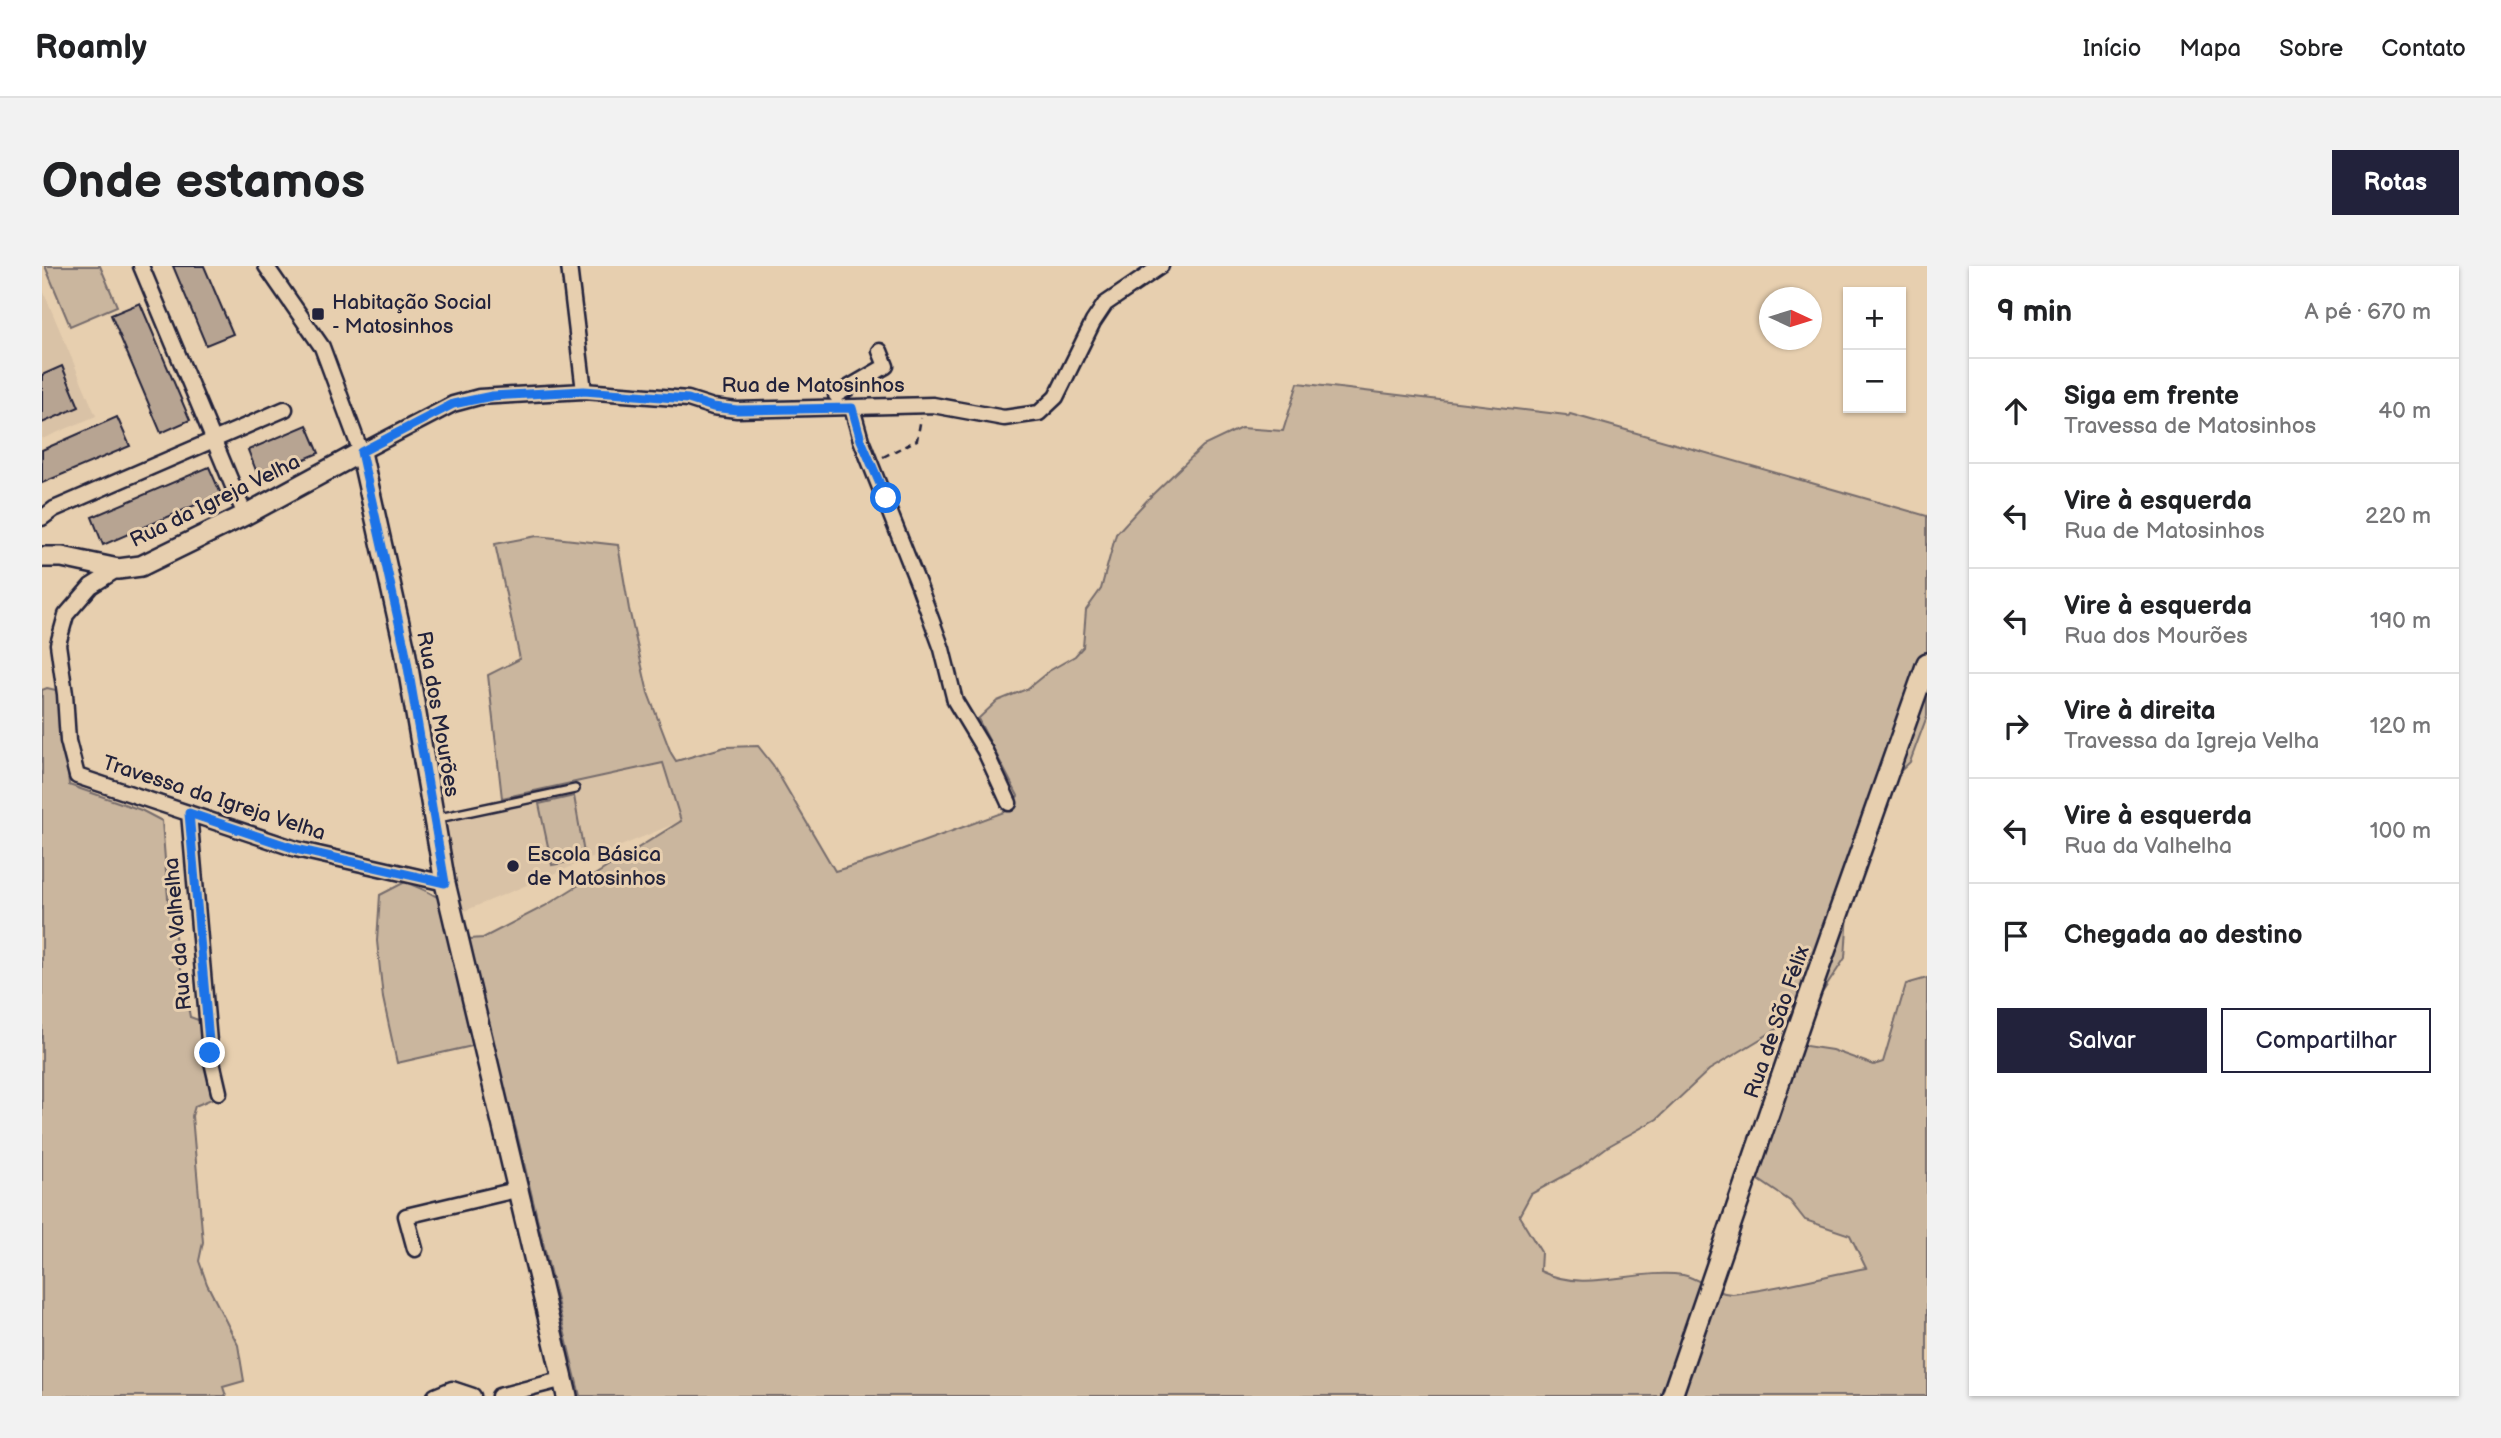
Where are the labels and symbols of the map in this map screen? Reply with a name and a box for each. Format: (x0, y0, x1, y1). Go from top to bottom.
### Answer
north arrow (1759, 287, 1822, 350)
place label: Habitação Social - Matosinhos (332, 290, 491, 339)
marker: Habitação Social - Matosinhos (310, 306, 326, 322)
street label: Rua de Matosinhos (721, 373, 905, 398)
street label: Rua da Igreja Velha (126, 449, 304, 553)
route start (870, 482, 901, 513)
street label: Rua dos Mourões (411, 629, 465, 799)
street label: Travessa da Igreja Velha (99, 750, 329, 846)
place label: Escola Básica de Matosinhos (527, 842, 666, 891)
street label: Rua da Valhelha (159, 857, 197, 1011)
marker: Escola Básica de Matosinhos (505, 858, 521, 874)
street label: Rua de São Félix (1739, 942, 1815, 1102)
route end (194, 1037, 225, 1068)

